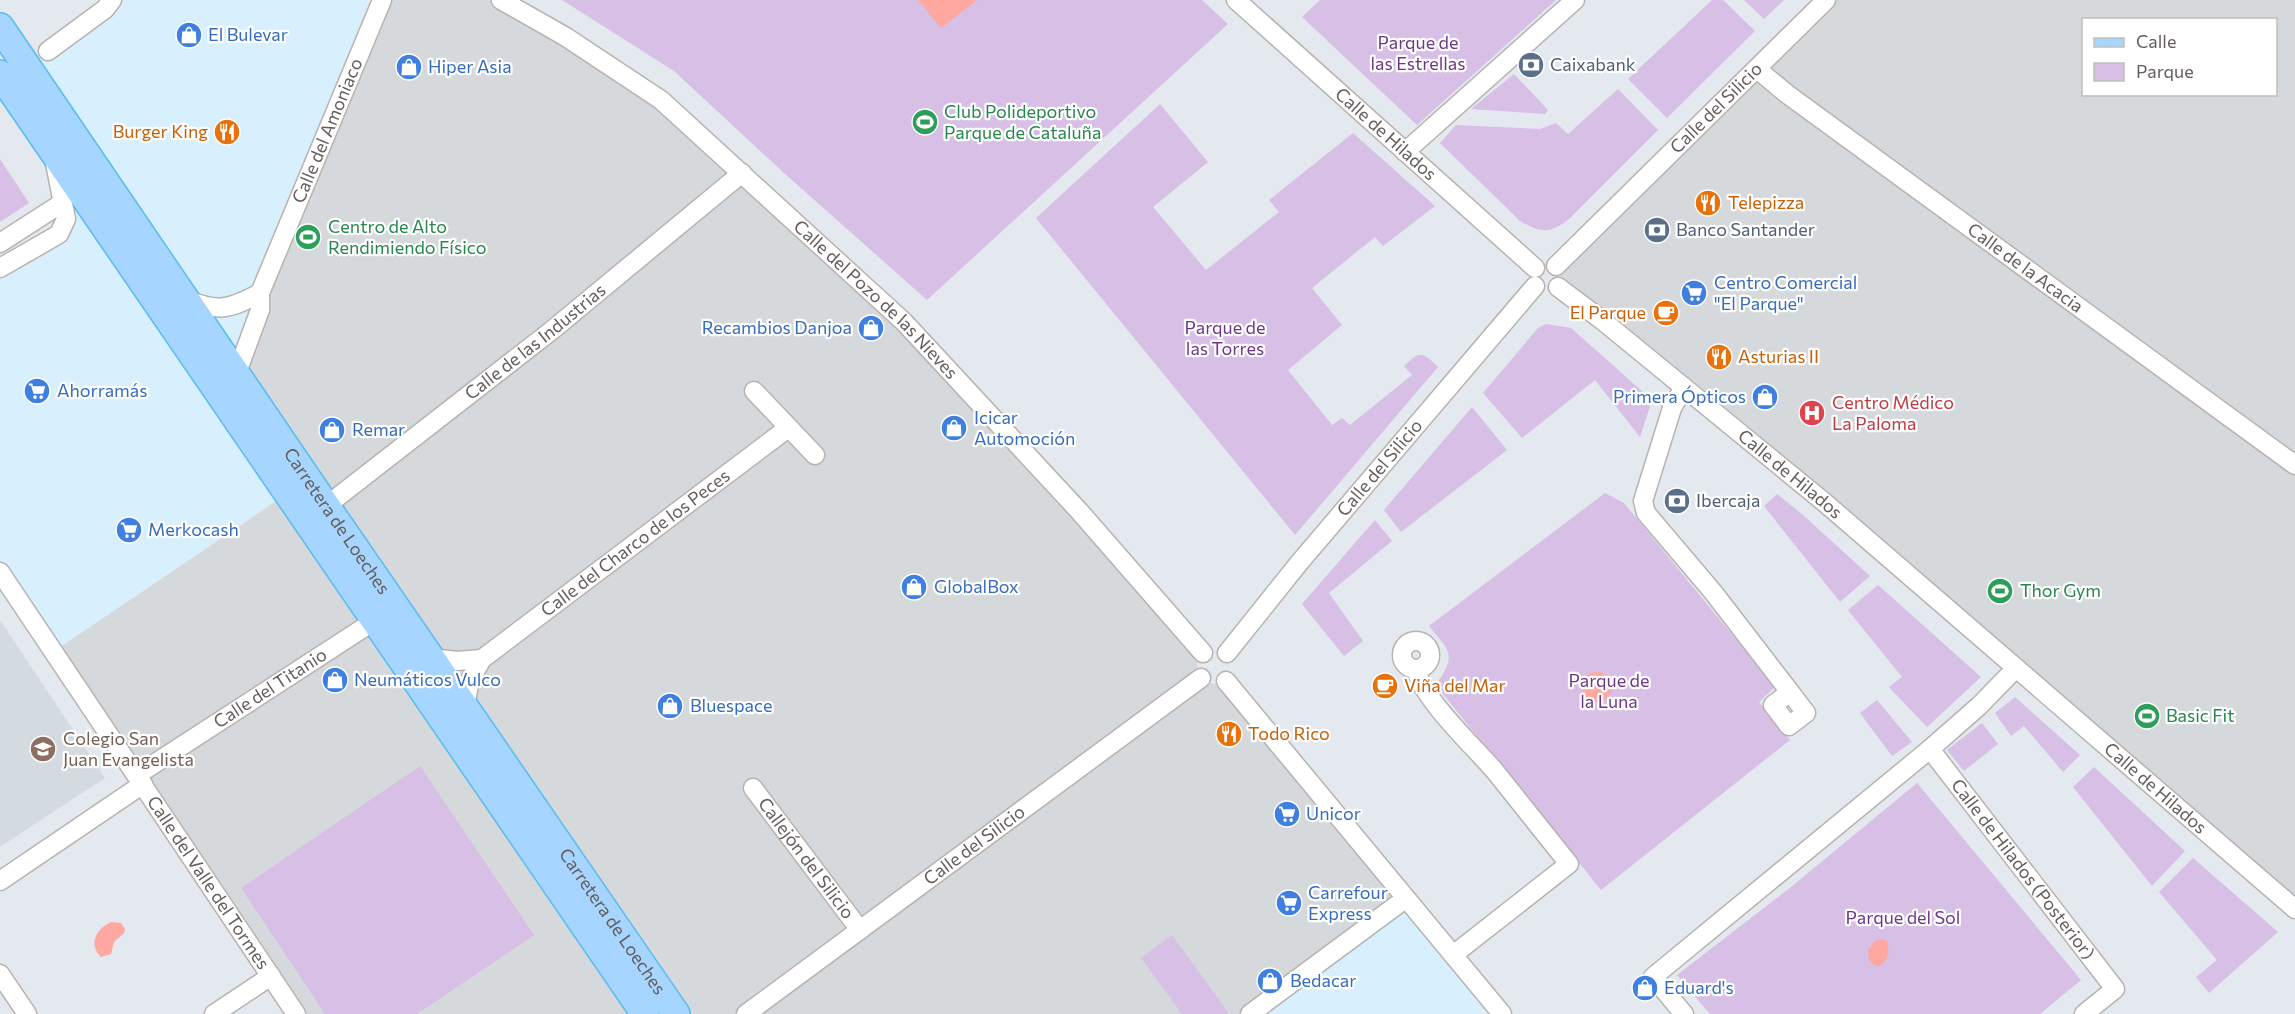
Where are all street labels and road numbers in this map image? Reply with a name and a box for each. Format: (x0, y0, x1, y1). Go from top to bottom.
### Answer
street label: Calle del Amoniaco (287, 55, 367, 206)
street label: Calle del Silicio (1665, 57, 1766, 158)
street label: Calle de Hilados (1331, 82, 1442, 185)
street label: Calle del Pozo de las Nieves (790, 215, 963, 383)
street label: Calle de la Acacia (1964, 218, 2088, 317)
street label: Calle de las Industrias (460, 279, 610, 404)
street label: Calle del Silicio (1332, 414, 1427, 520)
street label: Calle de Hilados (1734, 424, 1847, 523)
street label: Carretera de Loeches (280, 443, 395, 598)
street label: Calle del Charco de los Peces (536, 464, 734, 621)
street label: Calle del Titanio (209, 643, 331, 732)
street label: Calle de Hilados (2100, 737, 2212, 838)
street label: Calle de Hilados (Posterior) (1947, 774, 2100, 963)
street label: Calle del Valle del Tormes (143, 791, 275, 973)
street label: Callejón del Silicio (754, 793, 860, 923)
street label: Calle del Silicio (919, 800, 1029, 889)
street label: Carretera de Loeches (555, 844, 671, 998)

